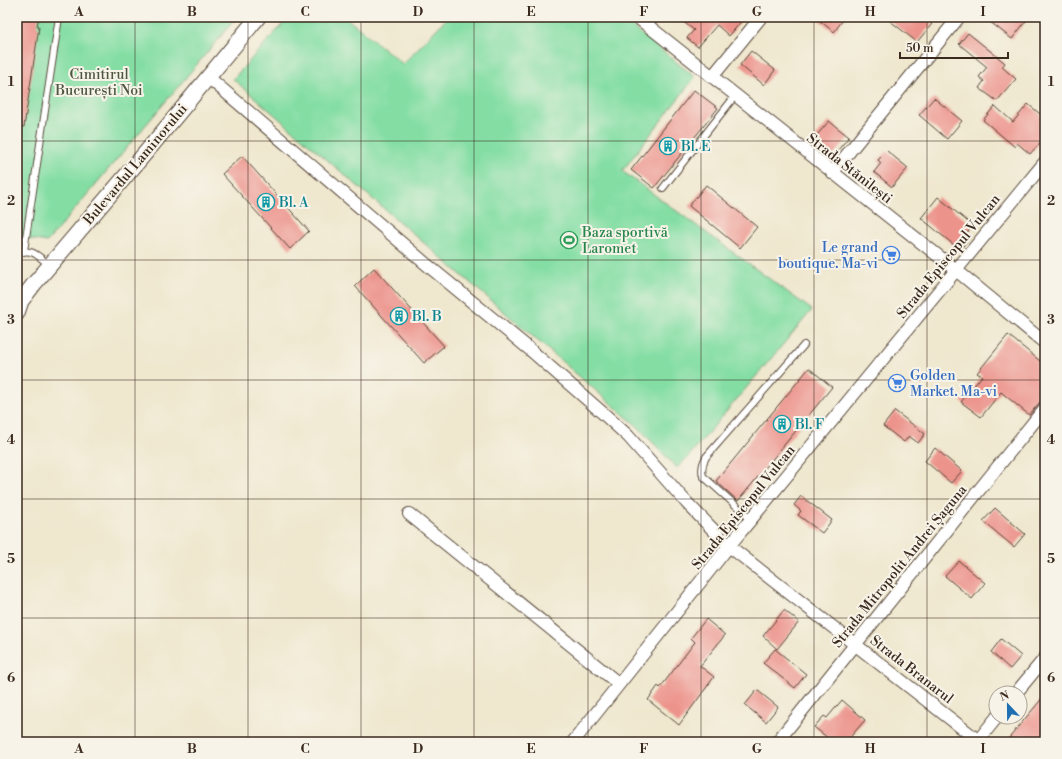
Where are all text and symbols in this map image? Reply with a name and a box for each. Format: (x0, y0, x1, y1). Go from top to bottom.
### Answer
text: A (73, 4, 84, 20)
text: B (187, 4, 197, 20)
text: C (300, 4, 310, 20)
text: D (413, 4, 423, 20)
text: E (526, 4, 536, 20)
text: F (639, 4, 649, 20)
text: G (752, 4, 763, 20)
text: H (865, 4, 876, 20)
text: I (980, 4, 986, 20)
scale bar (900, 34, 1008, 60)
text: 50 m (906, 41, 934, 56)
park label: Cimitirul București Noi (54, 66, 143, 100)
text: 1 (8, 74, 15, 90)
text: 1 (1048, 74, 1055, 90)
street label: Bulevardul Laminorului (79, 100, 192, 230)
street label: Strada Stănilești (803, 130, 896, 208)
building icon: Bl. E (658, 136, 678, 156)
place label: Bl. E (680, 138, 711, 156)
street label: Strada Episcopul Vulcan (893, 190, 1005, 322)
building icon: Bl. A (256, 192, 276, 212)
text: 2 (7, 193, 15, 209)
text: 2 (1047, 193, 1055, 209)
place label: Bl. A (278, 194, 309, 212)
place label: Baza sportivă Laromet (581, 224, 669, 258)
sports icon: Baza sportivă Laromet (559, 230, 579, 250)
place label: Le grand boutique. Ma-vi (778, 239, 878, 273)
supermarket icon: Le grand boutique. Ma-vi (881, 245, 901, 265)
building icon: Bl. B (389, 306, 409, 326)
place label: Bl. B (411, 308, 442, 326)
text: 3 (7, 312, 15, 328)
text: 3 (1047, 312, 1055, 328)
place label: Golden Market. Ma-vi (910, 367, 998, 401)
supermarket icon: Golden Market. Ma-vi (887, 373, 907, 393)
building icon: Bl. F (772, 414, 792, 434)
place label: Bl. F (794, 416, 824, 434)
text: 4 (7, 432, 16, 448)
text: 4 (1047, 432, 1056, 448)
street label: Strada Episcopul Vulcan (688, 441, 800, 573)
street label: Strada Mitropolit Andrei Șaguna (829, 481, 972, 652)
text: 5 (7, 551, 15, 567)
text: 5 (1047, 551, 1055, 567)
street label: Strada Branarul (866, 632, 957, 708)
text: 6 (7, 670, 15, 686)
text: 6 (1047, 670, 1055, 686)
north arrow (988, 685, 1028, 725)
text: N (998, 688, 1012, 705)
text: A (73, 741, 84, 757)
text: B (187, 741, 197, 757)
text: C (300, 741, 310, 757)
text: D (413, 741, 423, 757)
text: E (526, 741, 536, 757)
text: F (639, 741, 649, 757)
text: G (752, 741, 763, 757)
text: H (865, 741, 876, 757)
text: I (980, 741, 986, 757)

